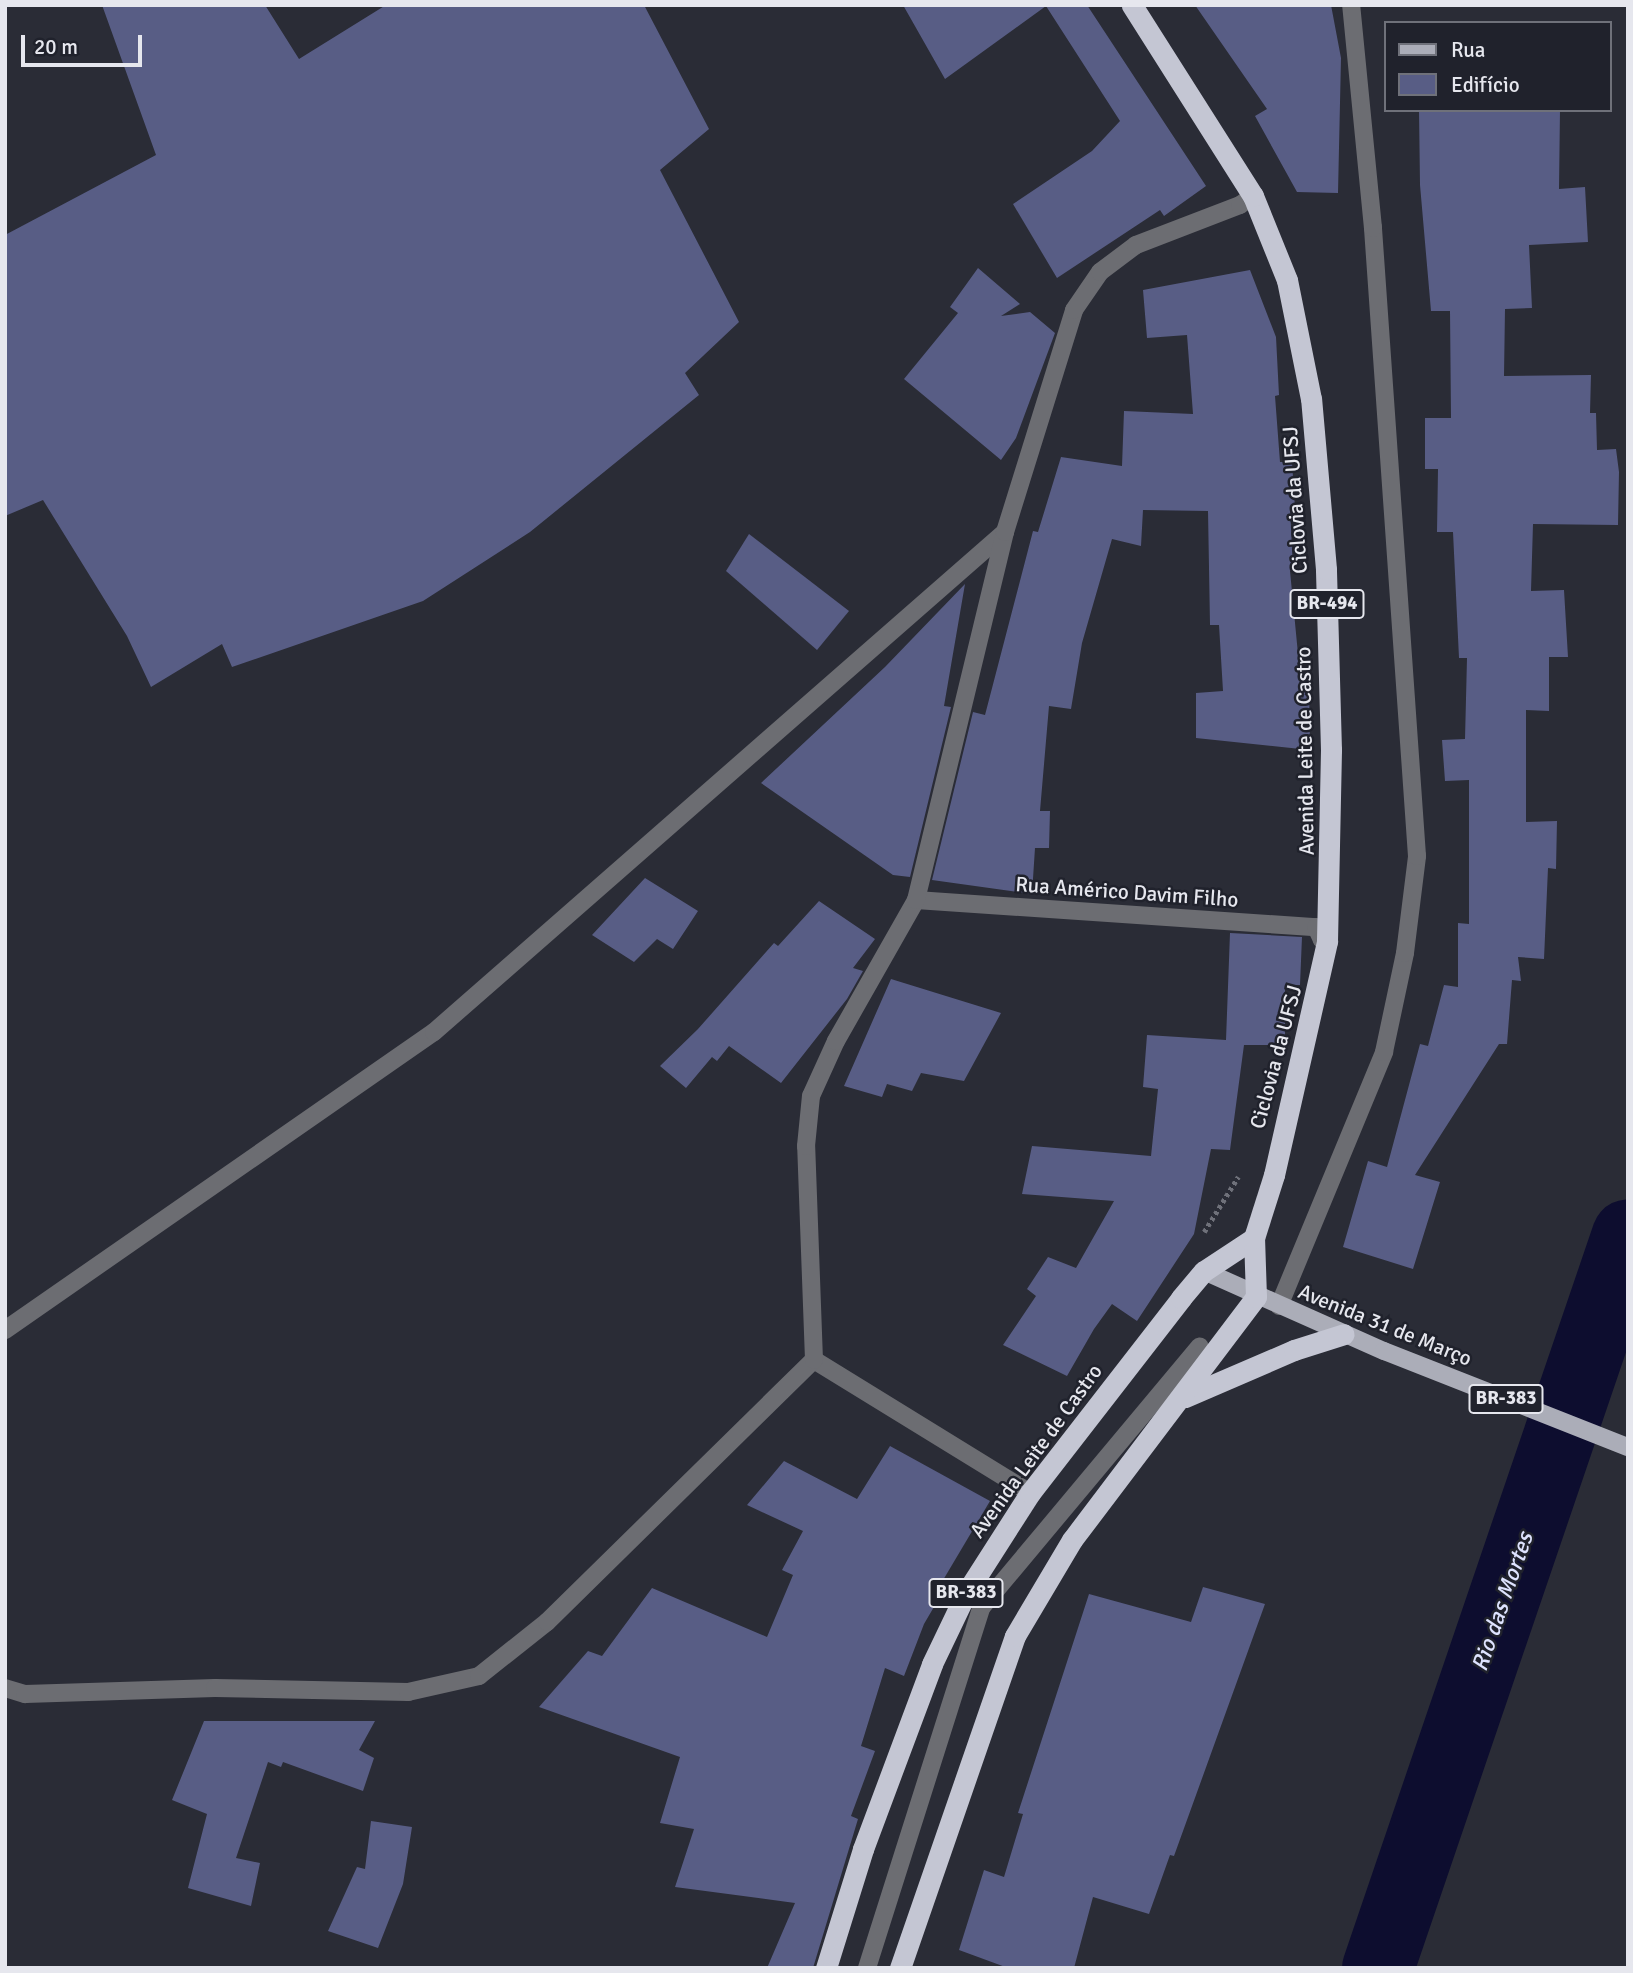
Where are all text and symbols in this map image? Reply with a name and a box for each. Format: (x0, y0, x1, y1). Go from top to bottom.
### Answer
scale bar (24, 21, 145, 65)
legend (1384, 21, 1612, 112)
text: 20 m (34, 34, 78, 60)
text: Rua (1451, 37, 1485, 63)
text: Edifício (1451, 72, 1520, 98)
street label: Ciclovia da UFSJ (1277, 425, 1313, 575)
road number: BR-494 (1288, 589, 1366, 620)
street label: Avenida Leite de Castro (1291, 646, 1319, 856)
street label: Rua Américo Davim Filho (1015, 872, 1239, 912)
street label: Ciclovia da UFSJ (1245, 982, 1307, 1132)
street label: Avenida 31 de Março (1295, 1279, 1475, 1371)
street label: Avenida Leite de Castro (964, 1359, 1108, 1543)
road number: BR-383 (1468, 1384, 1544, 1414)
water label: Rio das Mortes (1466, 1529, 1540, 1675)
road number: BR-383 (928, 1578, 1004, 1609)

